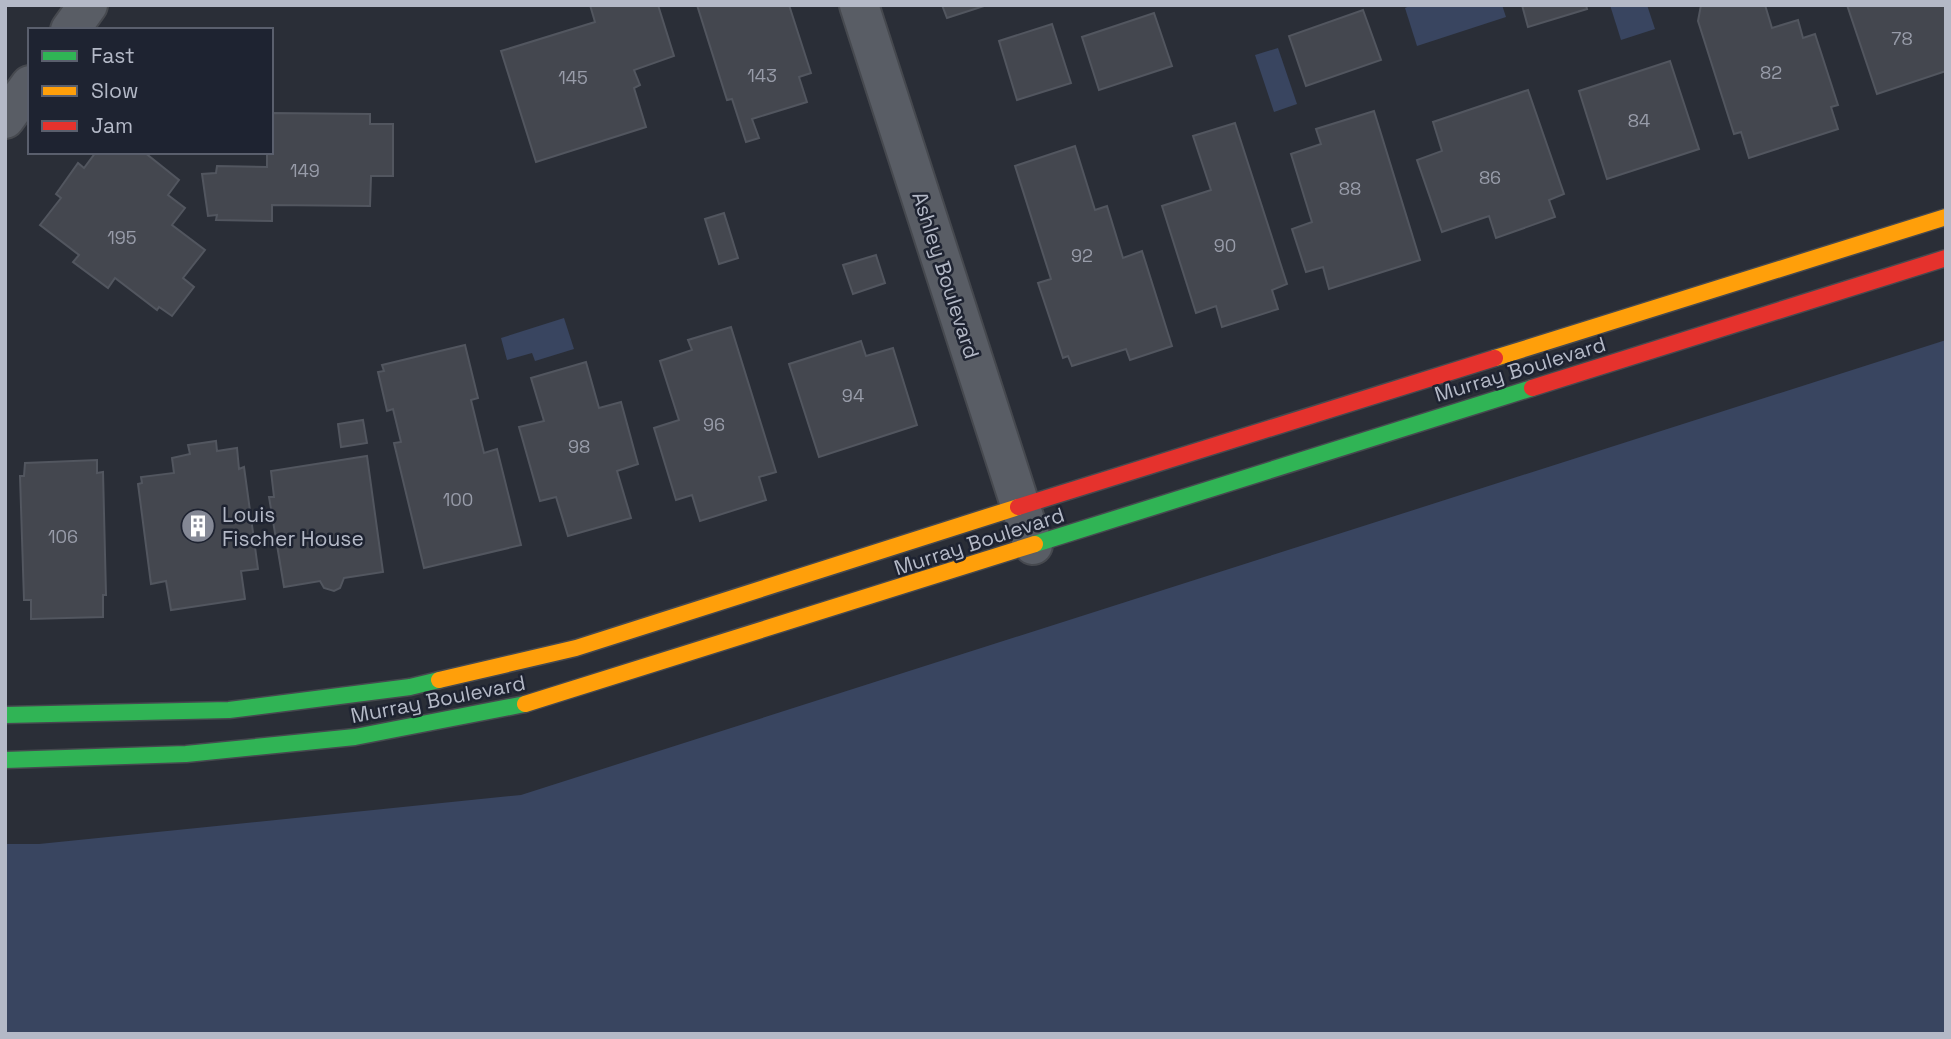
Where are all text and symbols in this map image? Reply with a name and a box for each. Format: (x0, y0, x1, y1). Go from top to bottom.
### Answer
house number: 78 (1891, 27, 1913, 50)
legend (28, 28, 273, 154)
text: Fast (91, 42, 135, 69)
house number: 82 (1760, 61, 1782, 84)
house number: 143 (747, 64, 777, 87)
house number: 145 (558, 66, 588, 89)
text: Slow (91, 77, 139, 104)
house number: 84 (1628, 109, 1650, 132)
text: Jam (91, 112, 133, 139)
house number: 149 (290, 159, 320, 182)
house number: 86 (1479, 166, 1501, 189)
house number: 88 (1339, 177, 1361, 200)
street label: Ashley Boulevard (906, 188, 986, 362)
house number: 195 (107, 226, 137, 249)
house number: 90 (1214, 234, 1236, 257)
house number: 92 (1071, 244, 1093, 267)
street label: Murray Boulevard (1431, 330, 1609, 408)
house number: 94 (842, 384, 864, 407)
house number: 96 (703, 413, 725, 436)
house number: 98 (568, 435, 590, 458)
house number: 100 (443, 488, 473, 511)
place label: Louis Fischer House (222, 501, 364, 552)
street label: Murray Boulevard (890, 501, 1068, 581)
building icon: Louis Fischer House (179, 507, 217, 545)
house number: 106 (48, 525, 78, 548)
street label: Murray Boulevard (348, 669, 528, 729)

